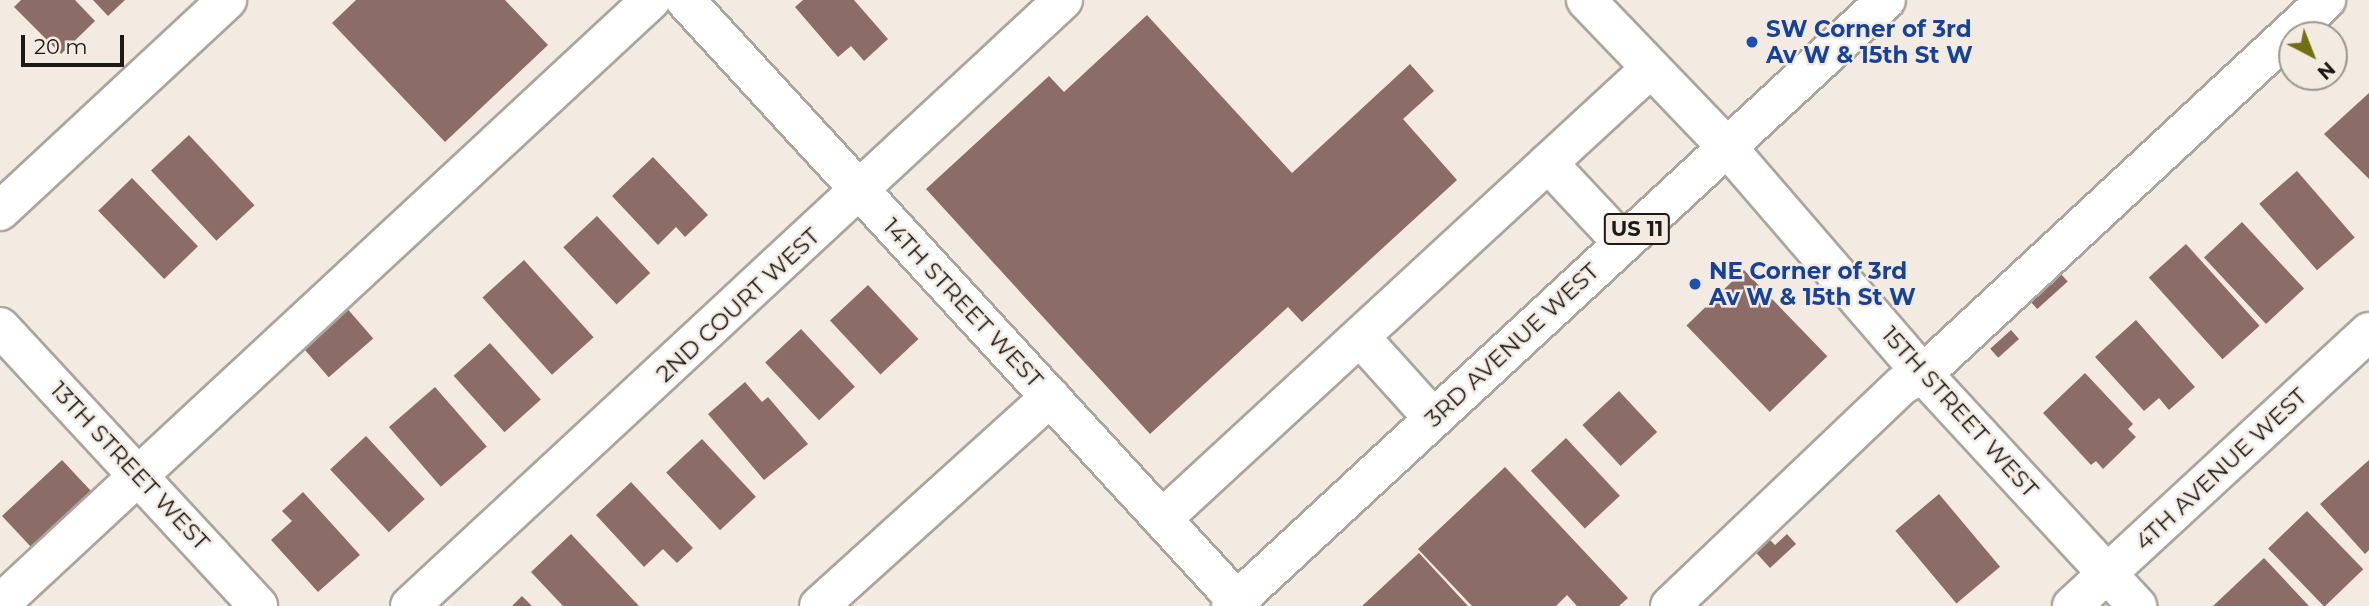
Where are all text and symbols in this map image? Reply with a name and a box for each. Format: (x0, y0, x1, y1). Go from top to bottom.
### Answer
place label: SW Corner of 3rd Av W & 15th St W (1766, 15, 1973, 69)
scale bar (24, 21, 128, 65)
north arrow (2278, 21, 2348, 91)
text: 20 m (34, 34, 88, 59)
marker: SW Corner of 3rd Av W & 15th St W (1744, 34, 1760, 50)
text: N (2313, 57, 2339, 84)
road number: US 11 (1604, 212, 1670, 246)
street label: 14TH STREET WEST (877, 213, 1049, 393)
street label: 2ND COURT WEST (651, 222, 825, 388)
street label: 3RD AVENUE WEST (1419, 257, 1605, 433)
place label: NE Corner of 3rd Av W & 15th St W (1709, 257, 1916, 311)
marker: NE Corner of 3rd Av W & 15th St W (1687, 276, 1703, 292)
street label: 15TH STREET WEST (1876, 321, 2044, 503)
street label: 13TH STREET WEST (45, 376, 215, 556)
street label: 4TH AVENUE WEST (2129, 382, 2313, 556)

